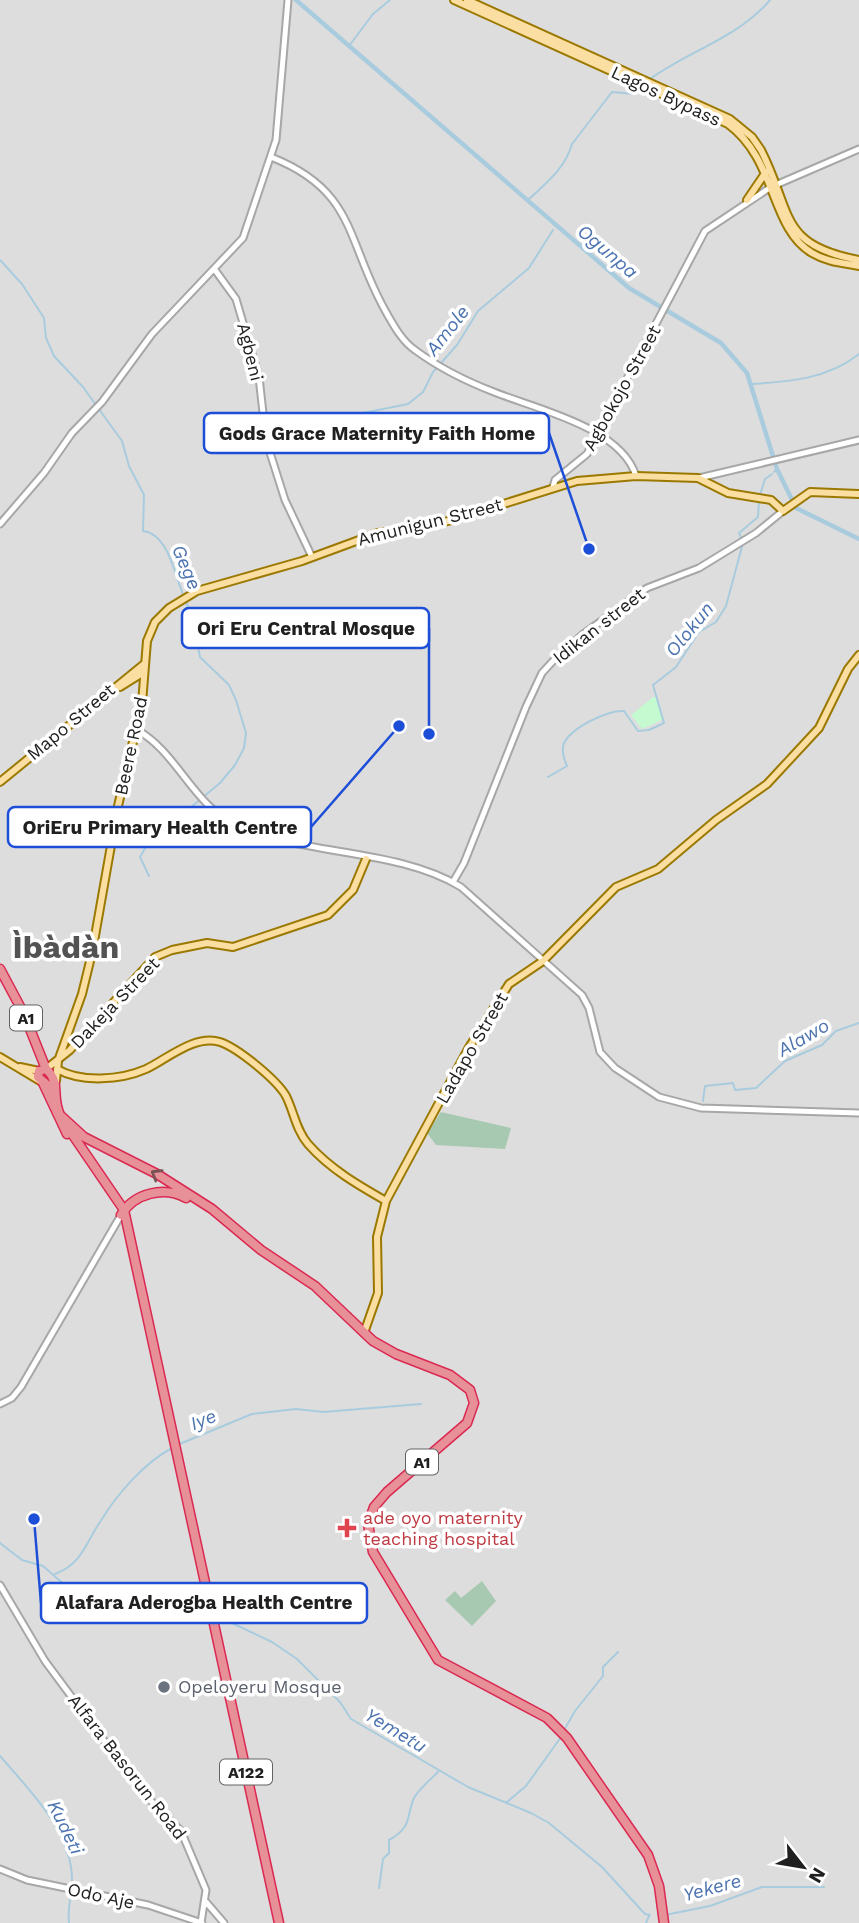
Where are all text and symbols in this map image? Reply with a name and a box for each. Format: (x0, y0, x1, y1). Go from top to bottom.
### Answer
street label: Lagos Bypass (608, 61, 724, 130)
water label: Ogunpa (573, 219, 643, 283)
water label: Amole (420, 301, 474, 361)
street label: Agbeni (233, 321, 268, 383)
street label: Agbokojo Street (578, 321, 665, 454)
callout: Gods Grace Maternity Faith Home (204, 413, 549, 453)
text: Gods Grace Maternity Faith Home (219, 422, 535, 445)
street label: Amunigun Street (355, 493, 505, 550)
water label: Gege (167, 541, 206, 593)
street label: Idikan street (549, 583, 649, 668)
water label: Olokun (660, 597, 718, 661)
callout: Ori Eru Central Mosque (182, 608, 429, 648)
text: Ori Eru Central Mosque (197, 617, 415, 640)
street label: Mapo Street (23, 679, 119, 764)
street label: Beere Road (110, 695, 151, 797)
callout: OriEru Primary Health Centre (8, 807, 311, 847)
text: OriEru Primary Health Centre (23, 816, 297, 839)
district label: Ìbàdàn (13, 928, 119, 966)
street label: Dakeja Street (66, 952, 164, 1053)
street label: Ladapo Street (431, 988, 512, 1107)
road number: A1 (10, 1006, 42, 1030)
water label: Alawo (772, 1013, 833, 1062)
one-way arrow (151, 1169, 164, 1182)
water label: Iye (187, 1404, 220, 1435)
road number: A1 (406, 1450, 438, 1474)
place label: ade oyo maternity teaching hospital (363, 1507, 523, 1549)
marker: ade oyo maternity teaching hospital (337, 1518, 357, 1538)
callout: Alafara Aderogba Health Centre (41, 1583, 367, 1623)
text: Alafara Aderogba Health Centre (56, 1591, 352, 1614)
place label: Opeloyeru Mosque (178, 1676, 342, 1697)
marker: Opeloyeru Mosque (156, 1679, 172, 1695)
street label: Alfara Basorun Road (64, 1690, 191, 1844)
water label: Yemetu (361, 1703, 431, 1758)
road number: A122 (220, 1760, 272, 1784)
water label: Kudeti (43, 1796, 89, 1859)
north arrow (768, 1832, 838, 1902)
text: N (804, 1864, 831, 1887)
water label: Yekere (681, 1869, 744, 1906)
street label: Odo Aje (66, 1878, 137, 1913)

